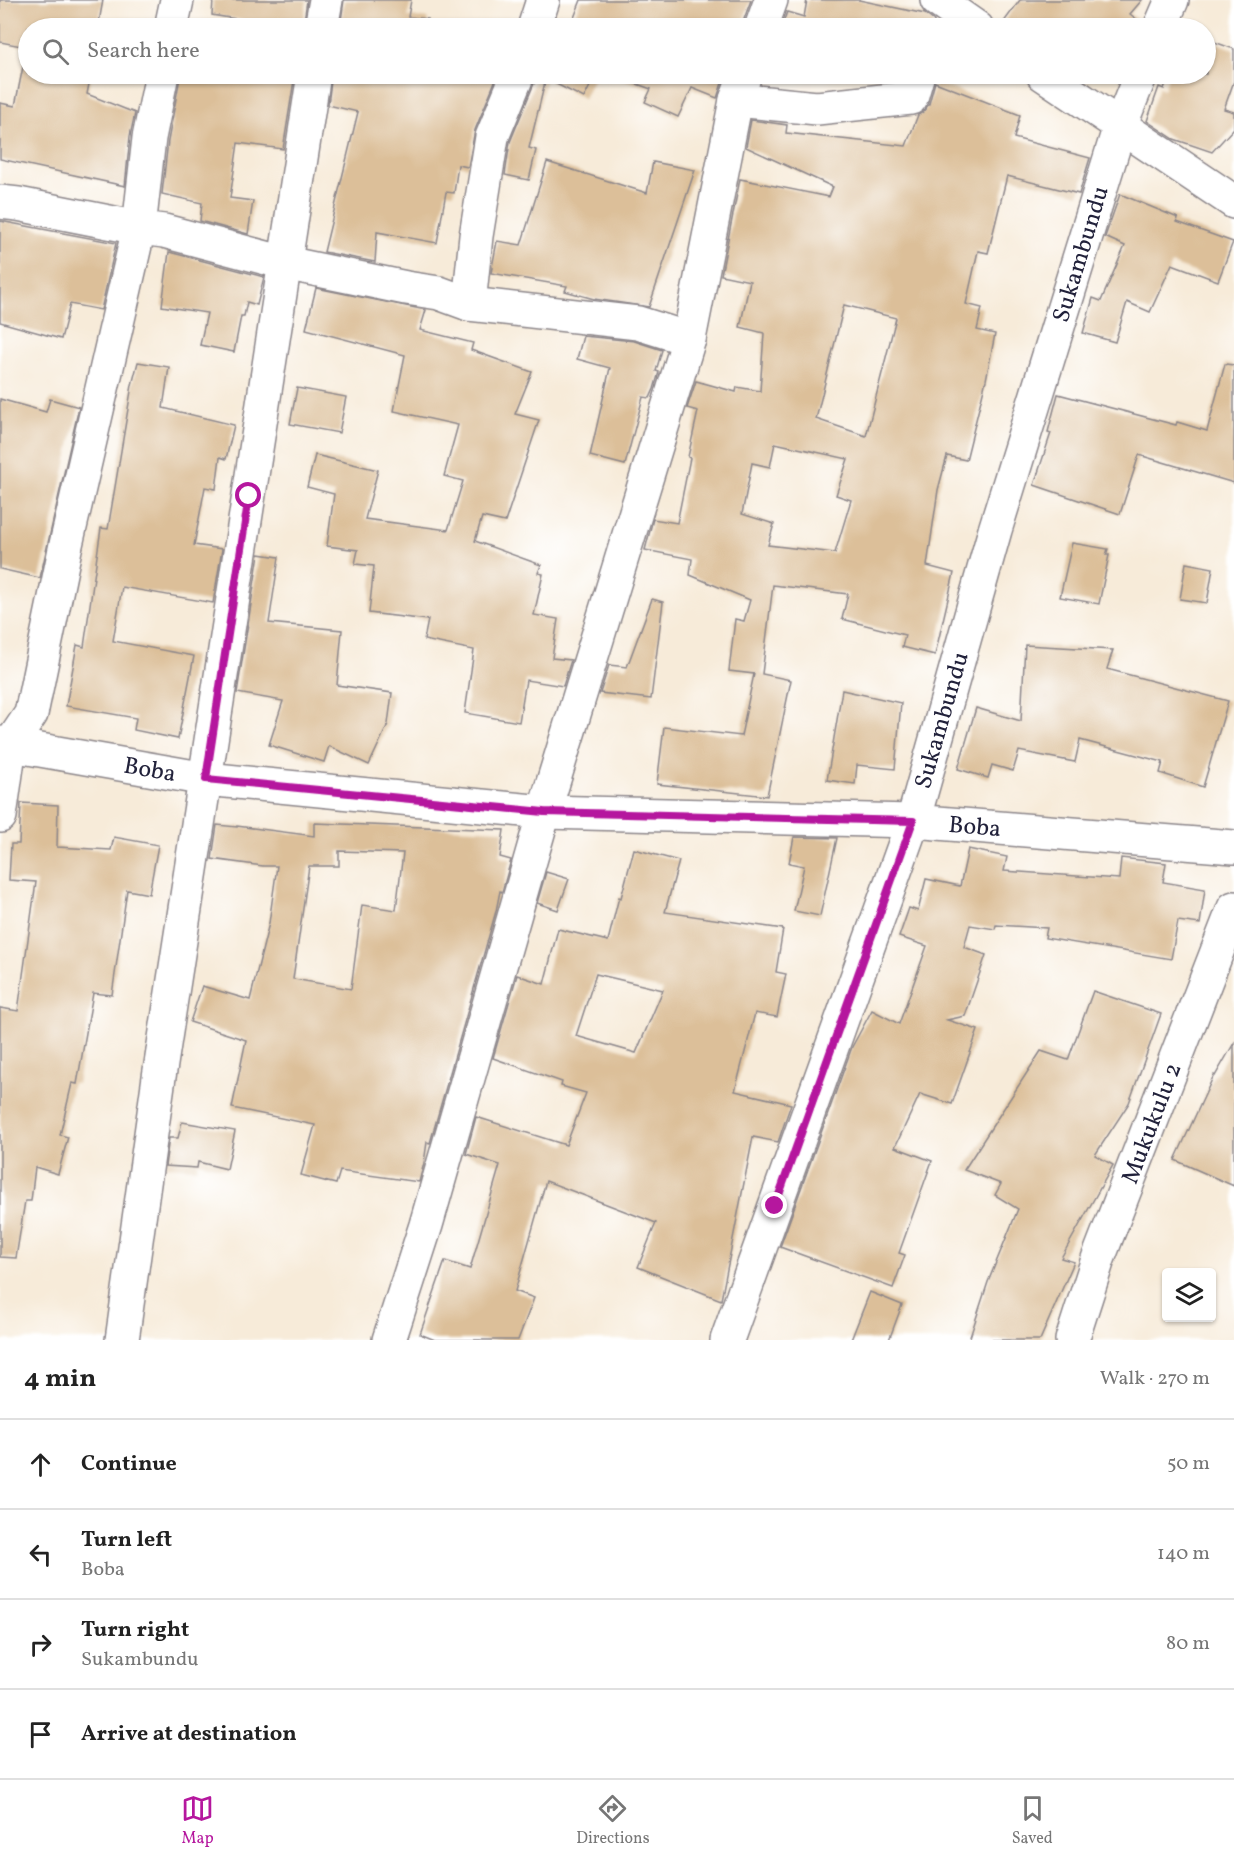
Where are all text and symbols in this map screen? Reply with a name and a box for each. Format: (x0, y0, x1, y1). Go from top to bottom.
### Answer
search box (18, 18, 1216, 84)
icon: search (39, 35, 72, 68)
text: Search here (87, 36, 200, 67)
street label: Sukambundu (1045, 182, 1119, 327)
route start (235, 482, 261, 508)
street label: Sukambundu (907, 648, 979, 793)
street label: Boba (121, 750, 178, 792)
street label: Boba (947, 809, 1002, 847)
street label: Mukukulu 2 (1114, 1058, 1192, 1189)
route end (761, 1192, 787, 1218)
map controls (1162, 1268, 1216, 1322)
button: layers (1162, 1268, 1216, 1322)
text: 4 min (24, 1361, 96, 1397)
text: Walk · 270 m (1100, 1365, 1210, 1393)
icon: ahead (24, 1448, 57, 1481)
text: Continue (81, 1449, 177, 1480)
text: 50 m (1167, 1450, 1210, 1478)
text: Turn left (81, 1525, 172, 1556)
icon: left (24, 1538, 57, 1571)
text: 140 m (1157, 1540, 1210, 1568)
text: Boba (81, 1556, 125, 1584)
text: Turn right (81, 1615, 189, 1646)
icon: right (24, 1628, 57, 1661)
text: 80 m (1166, 1630, 1210, 1658)
text: Sukambundu (81, 1646, 199, 1674)
icon: arrive (24, 1718, 57, 1751)
text: Arrive at destination (81, 1719, 297, 1750)
tab: Map (181, 1792, 214, 1850)
tab: Directions (576, 1792, 650, 1850)
tab: Saved (1012, 1792, 1053, 1850)

